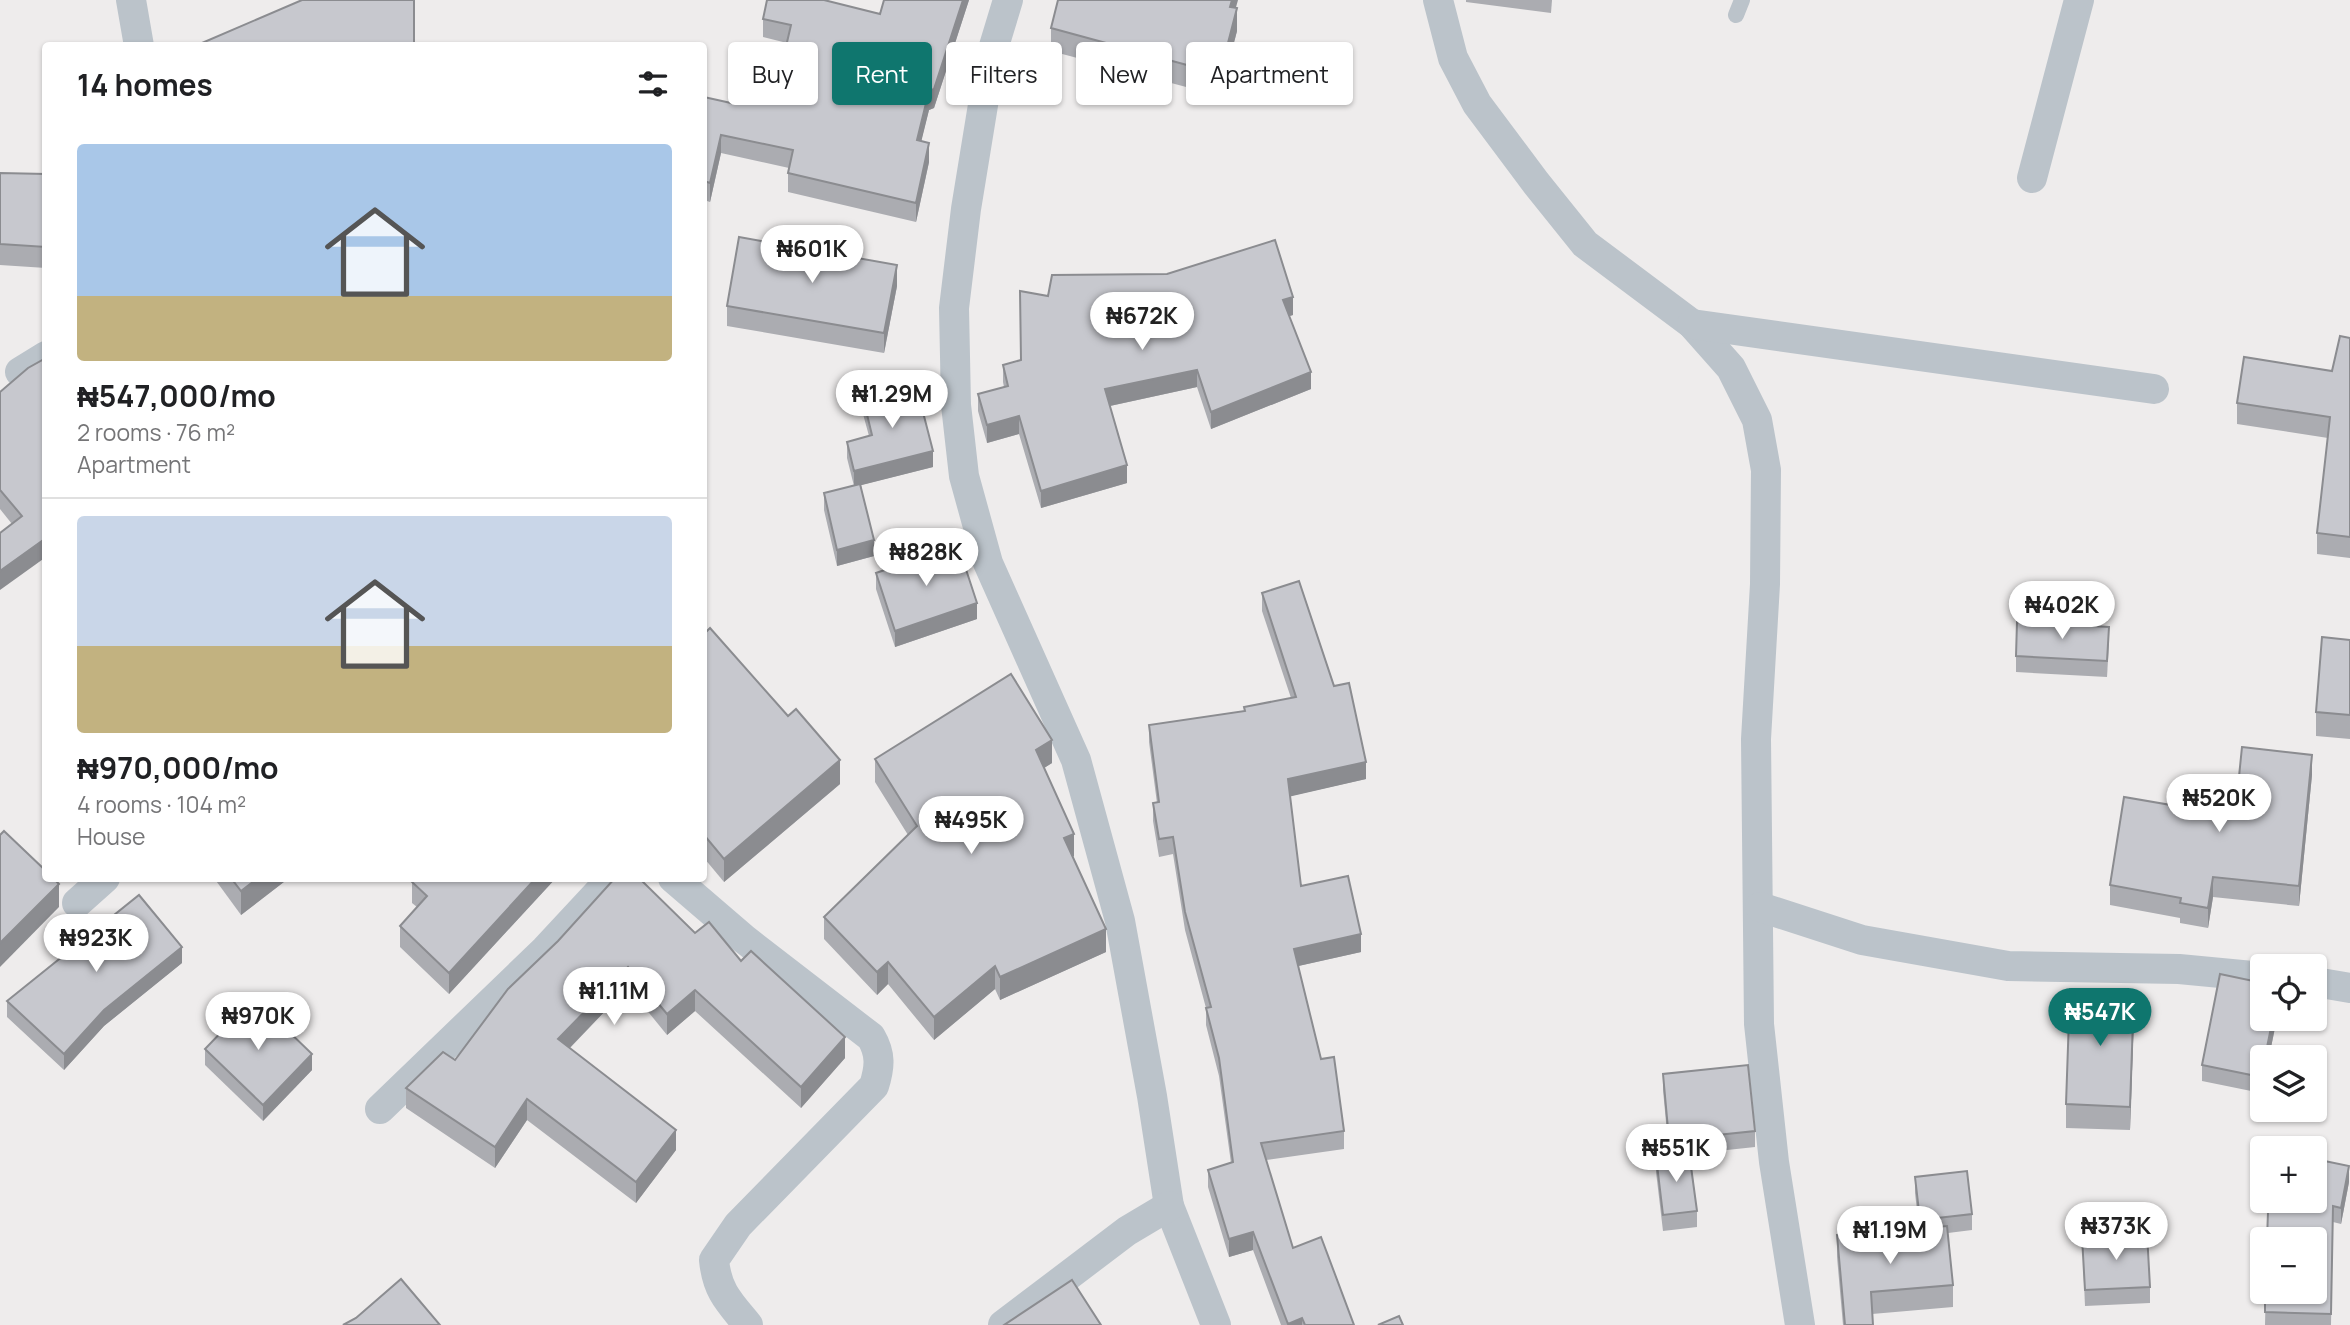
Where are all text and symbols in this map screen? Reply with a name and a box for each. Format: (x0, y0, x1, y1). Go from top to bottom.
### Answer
chip: Buy (728, 42, 818, 105)
chip: Rent (832, 42, 932, 105)
chip: Filters (946, 42, 1062, 105)
chip: New (1076, 42, 1172, 105)
chip: Apartment (1186, 42, 1353, 105)
text: 14 homes (77, 64, 213, 105)
icon: filters (634, 65, 672, 103)
icon: home (312, 189, 438, 315)
pin: ₦601K (763, 226, 861, 285)
text: ₦601K (777, 232, 848, 264)
pin: ₦672K (1093, 292, 1191, 352)
text: ₦672K (1106, 299, 1178, 331)
pin: ₦1.29M (835, 370, 949, 430)
text: ₦547,000/mo (77, 375, 276, 416)
text: ₦1.29M (852, 377, 932, 409)
text: 2 rooms · 76 m² (77, 416, 235, 448)
text: Apartment (77, 448, 191, 480)
pin: ₦828K (877, 528, 975, 588)
text: ₦828K (889, 535, 963, 567)
icon: home (312, 561, 438, 687)
pin: ₦402K (2013, 582, 2111, 641)
text: ₦402K (2025, 588, 2099, 620)
text: ₦970,000/mo (77, 747, 279, 788)
pin: ₦520K (2170, 774, 2268, 834)
text: ₦520K (2182, 781, 2256, 813)
text: 4 rooms · 104 m² (77, 788, 246, 820)
pin: ₦495K (922, 796, 1020, 856)
text: ₦495K (935, 803, 1007, 835)
text: House (77, 820, 146, 852)
pin: ₦923K (47, 914, 145, 974)
text: ₦923K (60, 921, 132, 953)
map controls (2250, 954, 2327, 1304)
button: locate (2250, 954, 2327, 1031)
pin: ₦1.11M (557, 968, 671, 1027)
text: ₦1.11M (579, 974, 649, 1006)
pin: ₦547K (2051, 988, 2149, 1048)
pin: ₦970K (209, 992, 307, 1052)
text: ₦547K (2064, 995, 2136, 1027)
text: ₦970K (221, 999, 295, 1031)
button: layers (2250, 1045, 2327, 1122)
pin: ₦551K (1627, 1124, 1725, 1184)
text: ₦551K (1642, 1131, 1710, 1163)
button: + (2250, 1136, 2327, 1213)
pin: ₦373K (2067, 1202, 2165, 1262)
pin: ₦1.19M (1833, 1206, 1947, 1266)
text: ₦373K (2081, 1209, 2151, 1241)
text: ₦1.19M (1853, 1213, 1927, 1245)
button: − (2250, 1227, 2327, 1304)

